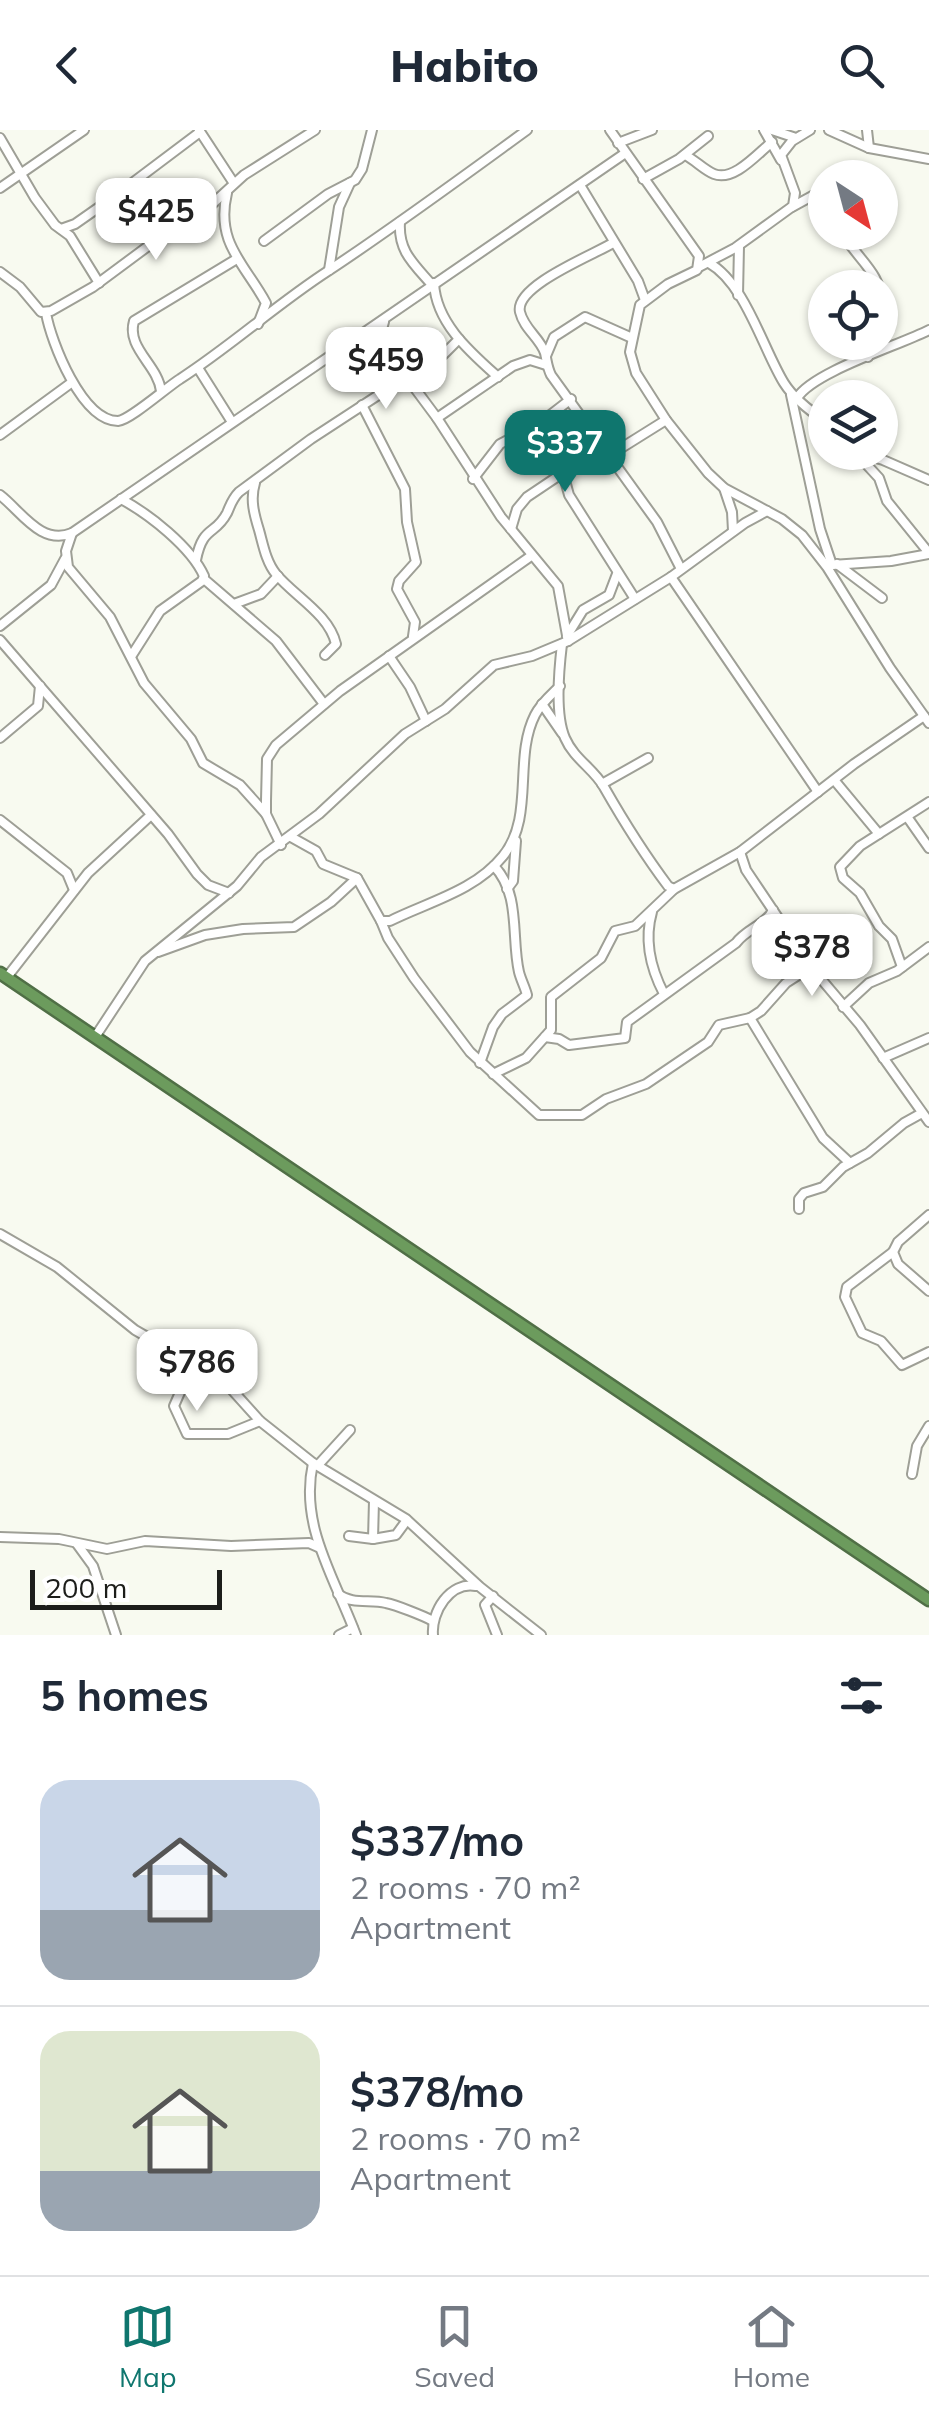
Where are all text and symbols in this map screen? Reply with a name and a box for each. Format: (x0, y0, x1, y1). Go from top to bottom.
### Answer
text: Habito (390, 37, 539, 93)
icon: back (40, 38, 95, 93)
icon: search (834, 38, 889, 93)
north arrow (808, 160, 898, 250)
map controls (808, 160, 898, 470)
pin: $425 (97, 178, 215, 263)
text: $425 (118, 190, 194, 230)
button: locate (808, 270, 898, 360)
pin: $459 (327, 327, 445, 412)
text: $459 (348, 339, 424, 379)
button: layers (808, 380, 898, 470)
pin: $337 (506, 410, 624, 495)
text: $337 (527, 422, 603, 462)
pin: $378 (753, 914, 871, 999)
text: $378 (774, 926, 850, 966)
pin: $786 (138, 1329, 256, 1414)
text: $786 (159, 1341, 235, 1381)
scale bar (30, 1565, 222, 1610)
text: 200 m (45, 1570, 127, 1605)
icon: filters (834, 1668, 889, 1723)
text: 5 homes (40, 1669, 209, 1722)
text: $337/mo (350, 1814, 524, 1867)
icon: home (120, 1820, 240, 1940)
text: 2 rooms · 70 m² (350, 1867, 581, 1907)
text: Apartment (350, 1907, 511, 1947)
text: $378/mo (350, 2065, 524, 2118)
icon: home (120, 2071, 240, 2191)
text: 2 rooms · 70 m² (350, 2118, 581, 2158)
text: Apartment (350, 2158, 511, 2198)
tab: Map (119, 2299, 177, 2394)
tab: Saved (414, 2299, 495, 2394)
tab: Home (733, 2299, 810, 2394)

